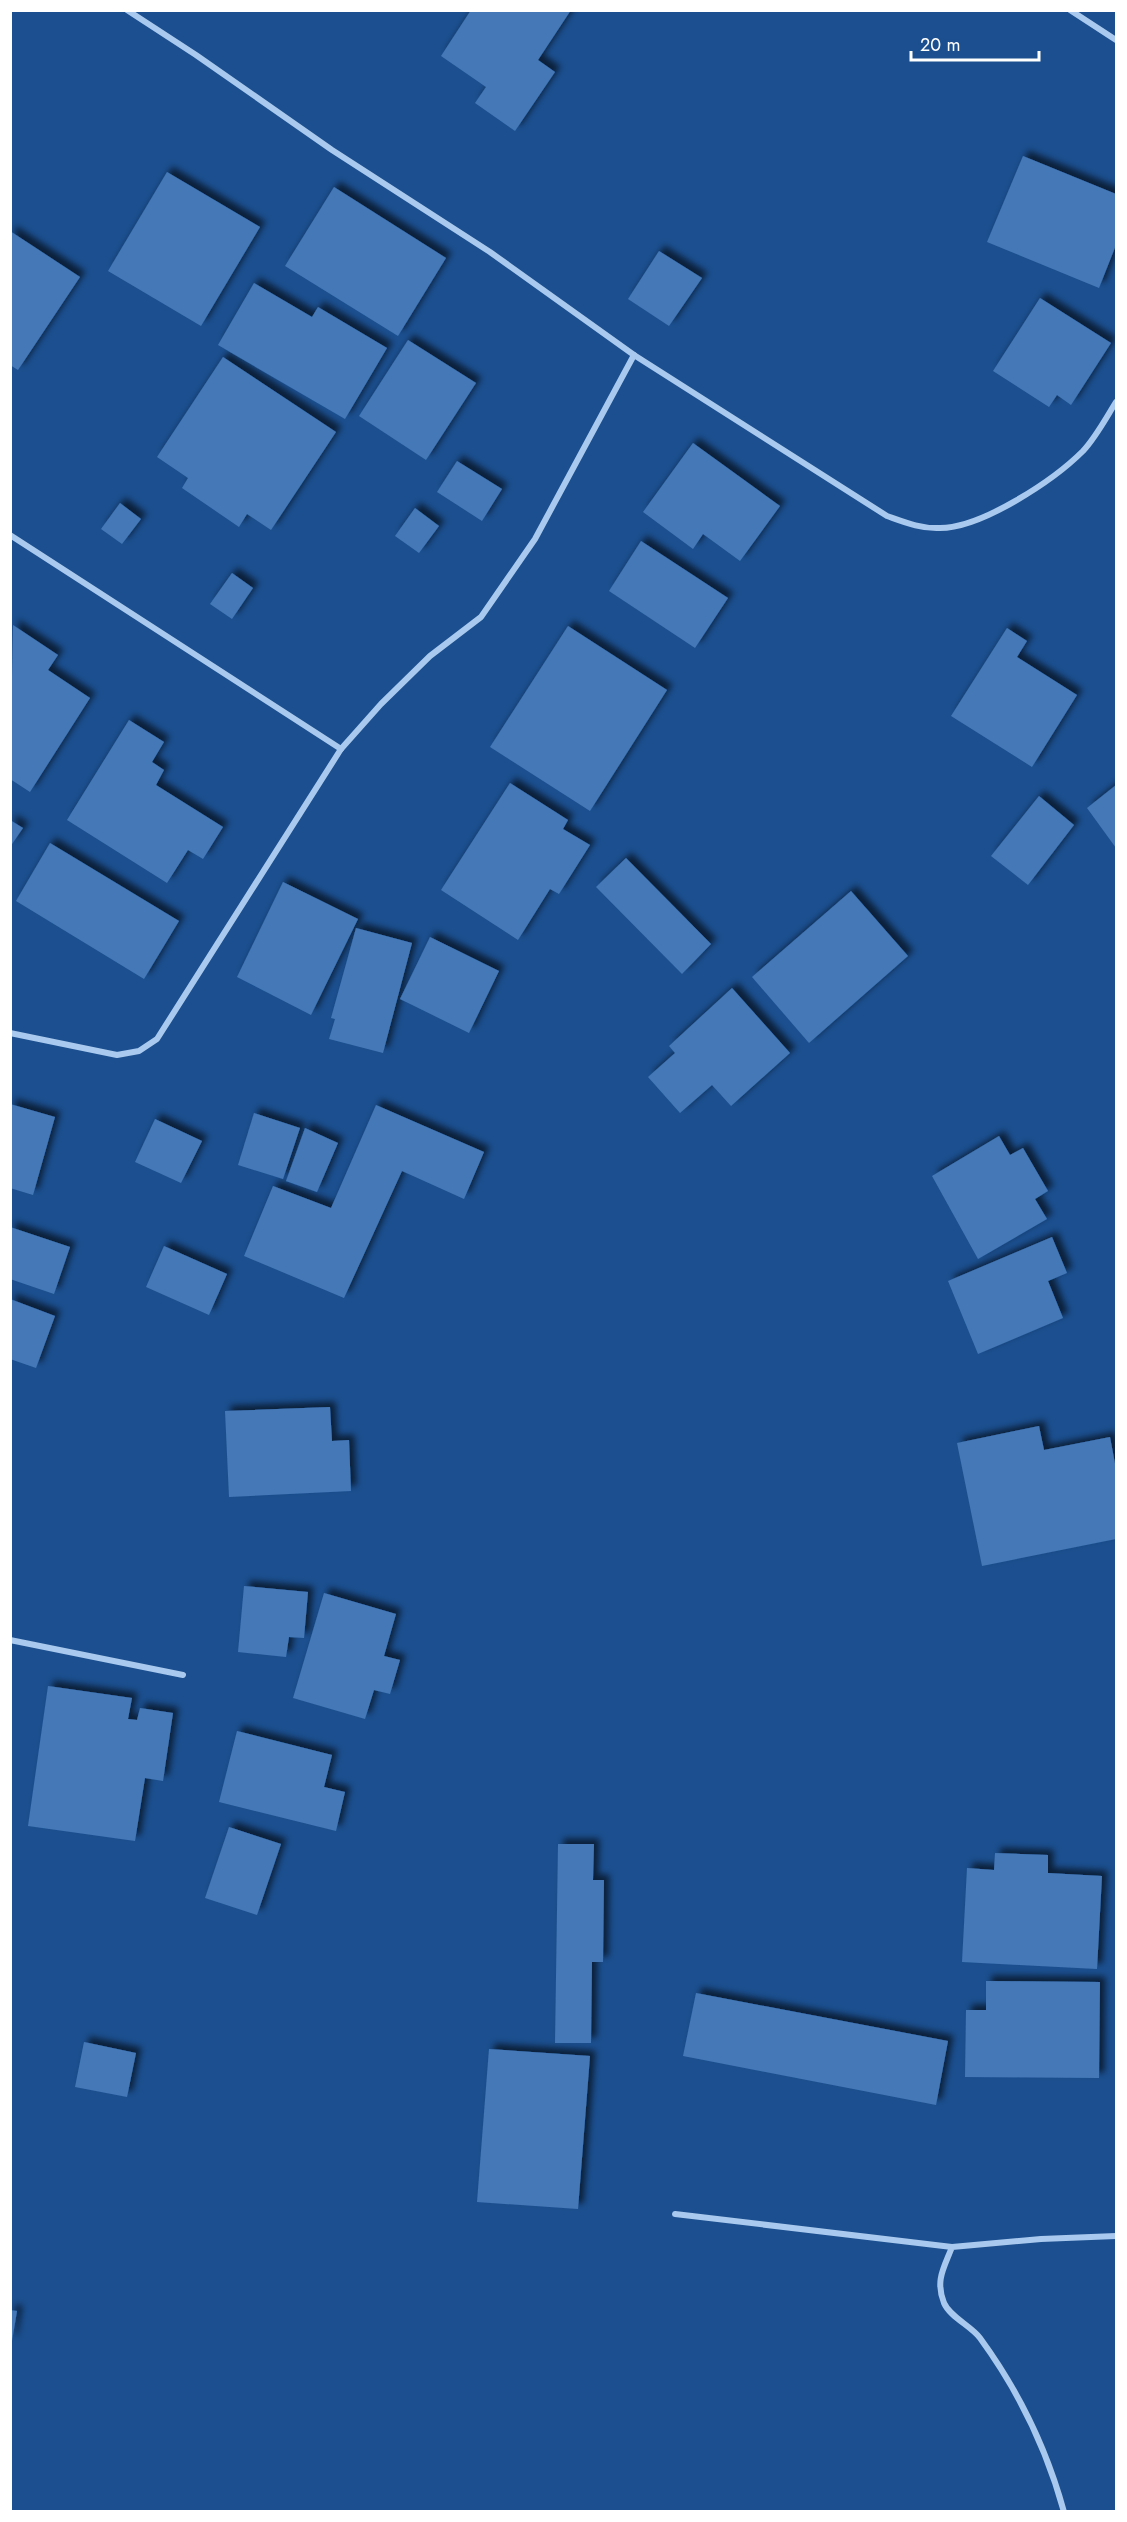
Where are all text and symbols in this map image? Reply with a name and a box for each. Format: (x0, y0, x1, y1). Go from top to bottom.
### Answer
scale bar (911, 24, 1038, 62)
text: 20 m (920, 32, 960, 58)

